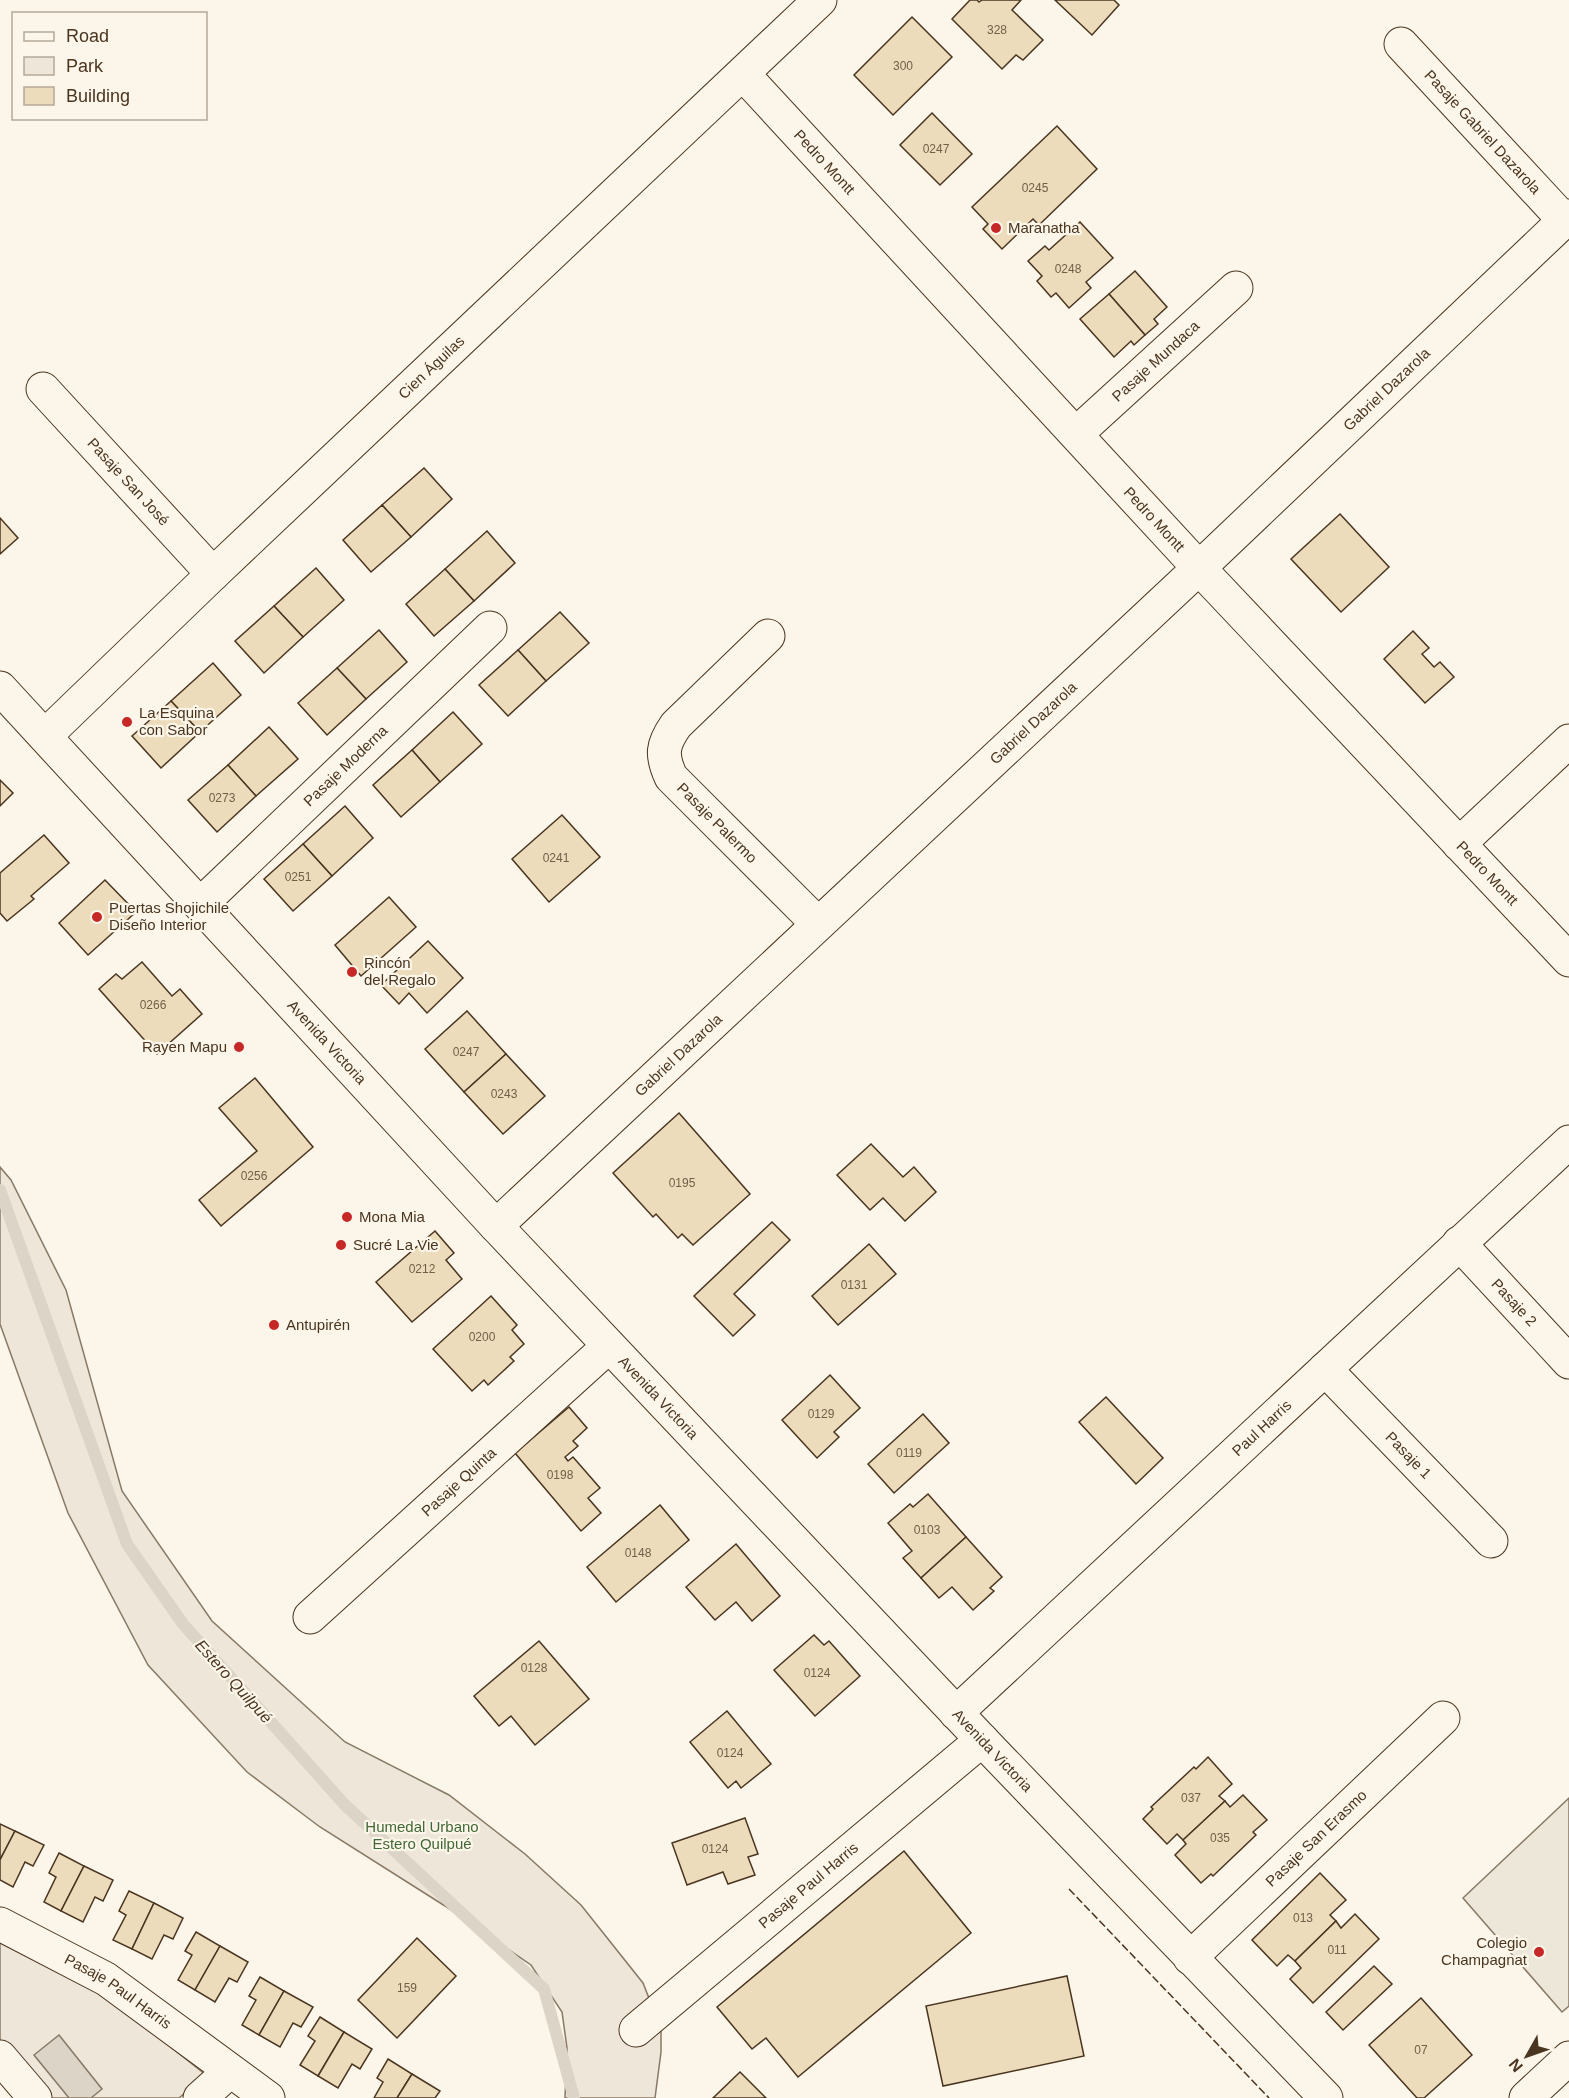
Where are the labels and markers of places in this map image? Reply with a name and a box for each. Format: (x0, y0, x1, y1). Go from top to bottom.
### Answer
place label: Maranatha (1008, 219, 1080, 236)
marker: Maranatha (989, 221, 1003, 235)
place label: La Esquina con Sabor (139, 704, 215, 738)
marker: La Esquina con Sabor (120, 715, 134, 729)
place label: Puertas Shojichile Diseño Interior (109, 899, 229, 933)
marker: Puertas Shojichile Diseño Interior (90, 910, 104, 924)
place label: Rincón del Regalo (364, 954, 436, 988)
marker: Rincón del Regalo (345, 965, 359, 979)
place label: Rayen Mapu (142, 1038, 227, 1055)
marker: Rayen Mapu (232, 1040, 246, 1054)
place label: Mona Mia (359, 1208, 426, 1225)
marker: Mona Mia (340, 1210, 354, 1224)
place label: Sucré La Vie (353, 1236, 439, 1253)
marker: Sucré La Vie (334, 1238, 348, 1252)
place label: Antupirén (286, 1316, 350, 1333)
marker: Antupirén (267, 1318, 281, 1332)
place label: Colegio Champagnat (1441, 1934, 1528, 1968)
marker: Colegio Champagnat (1532, 1945, 1546, 1959)

